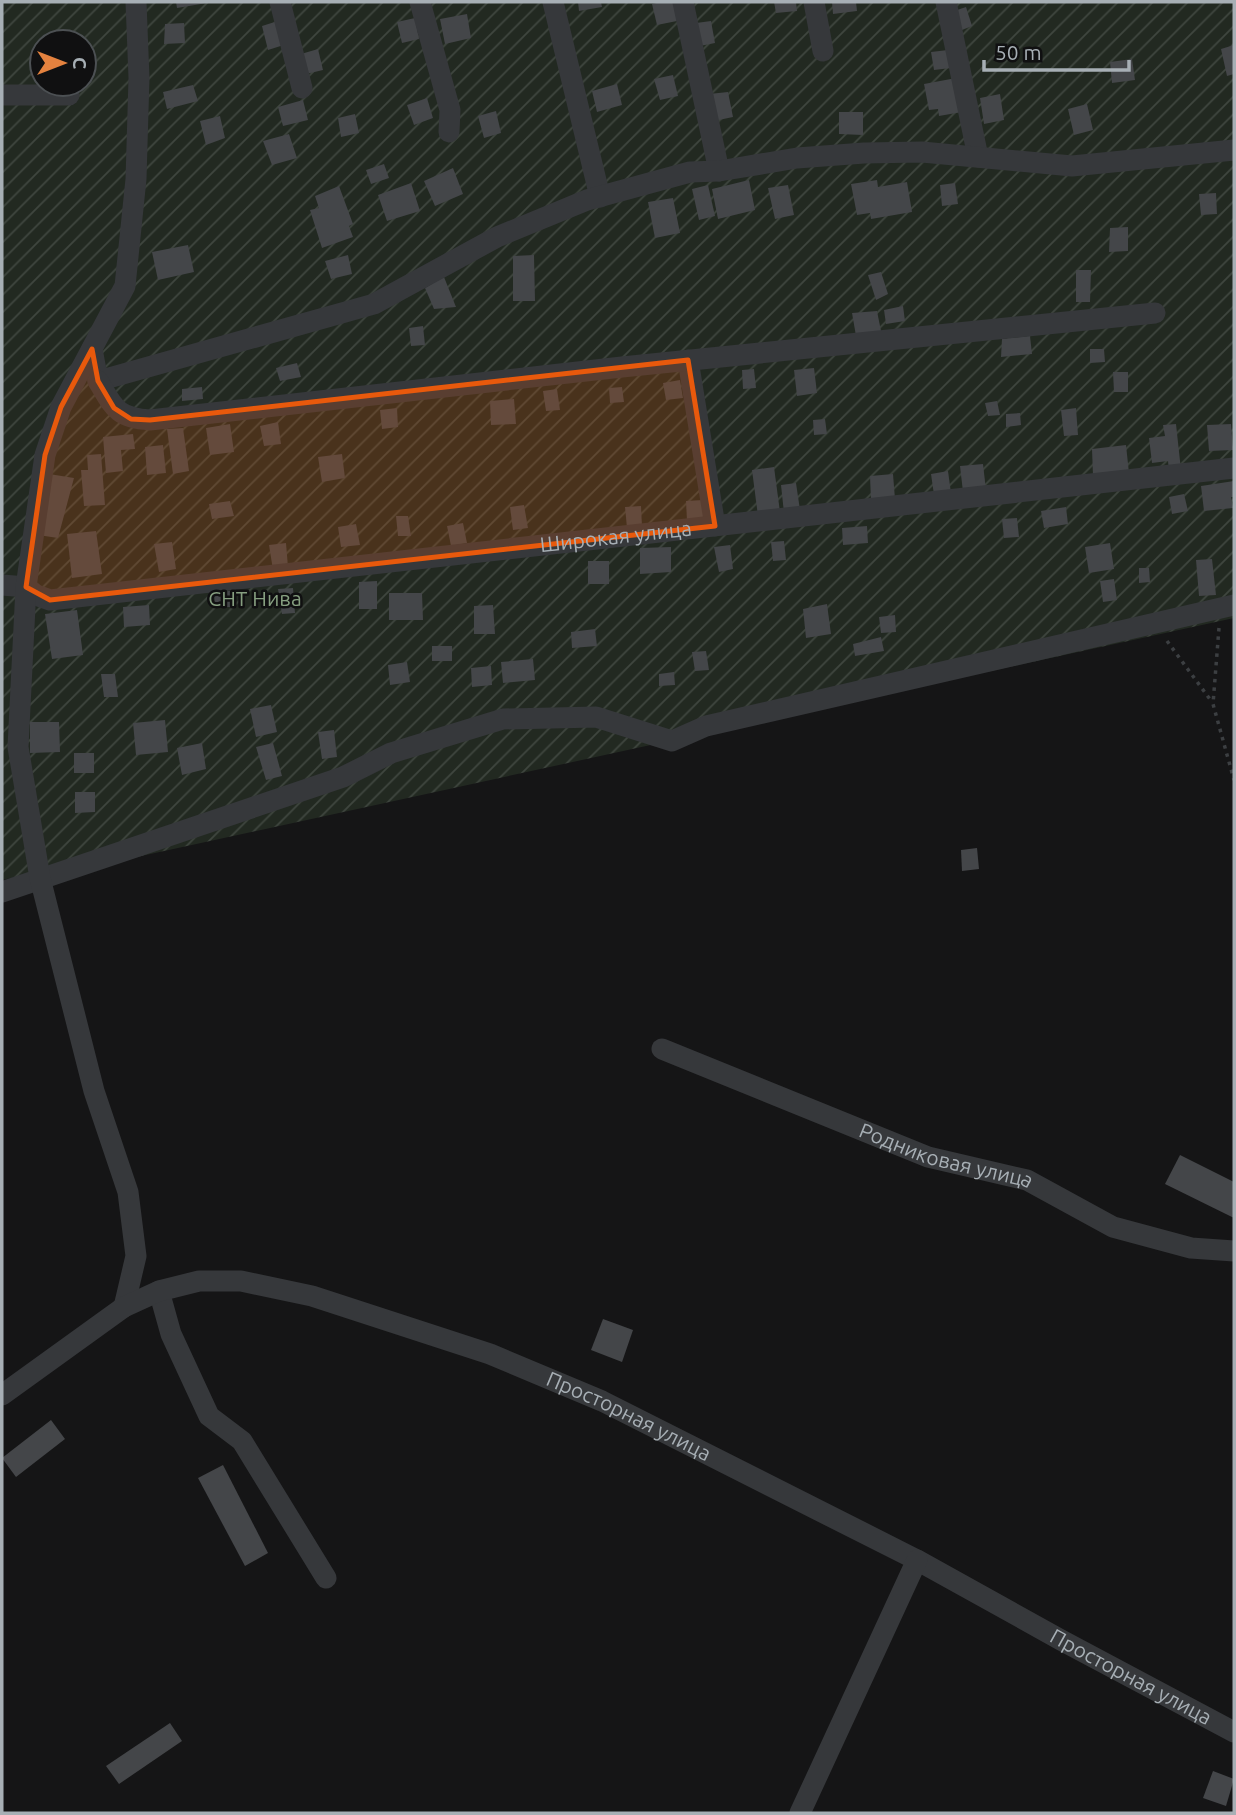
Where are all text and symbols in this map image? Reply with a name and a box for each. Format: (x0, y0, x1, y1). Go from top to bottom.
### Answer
north arrow (28, 28, 98, 98)
scale bar (984, 28, 1129, 72)
text: 50 m (995, 40, 1042, 64)
text: С (69, 57, 91, 69)
street label: Широкая улица (538, 516, 693, 556)
park label: СНТ Нива (208, 586, 302, 610)
street label: Родниковая улица (856, 1117, 1038, 1192)
street label: Просторная улица (543, 1366, 715, 1465)
street label: Просторная улица (1046, 1623, 1216, 1729)

